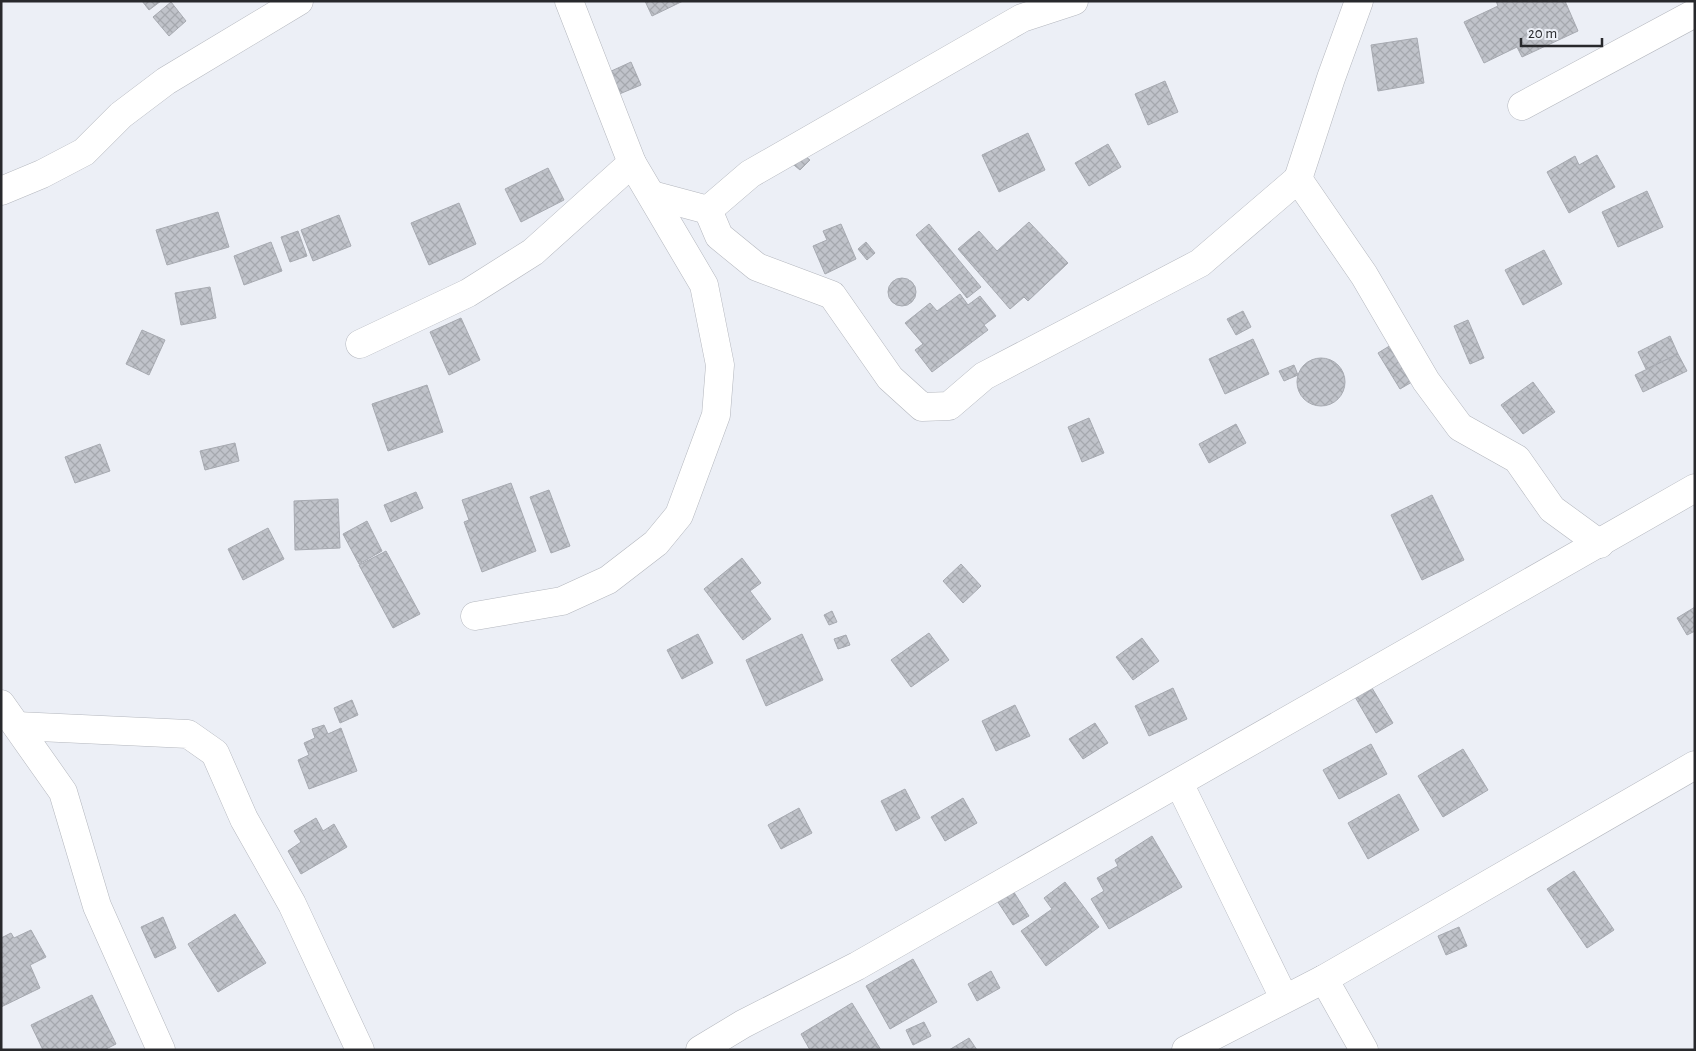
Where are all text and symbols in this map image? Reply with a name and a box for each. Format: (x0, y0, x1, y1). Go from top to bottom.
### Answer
scale bar (1521, 15, 1602, 47)
text: 20 m (1528, 26, 1557, 41)

